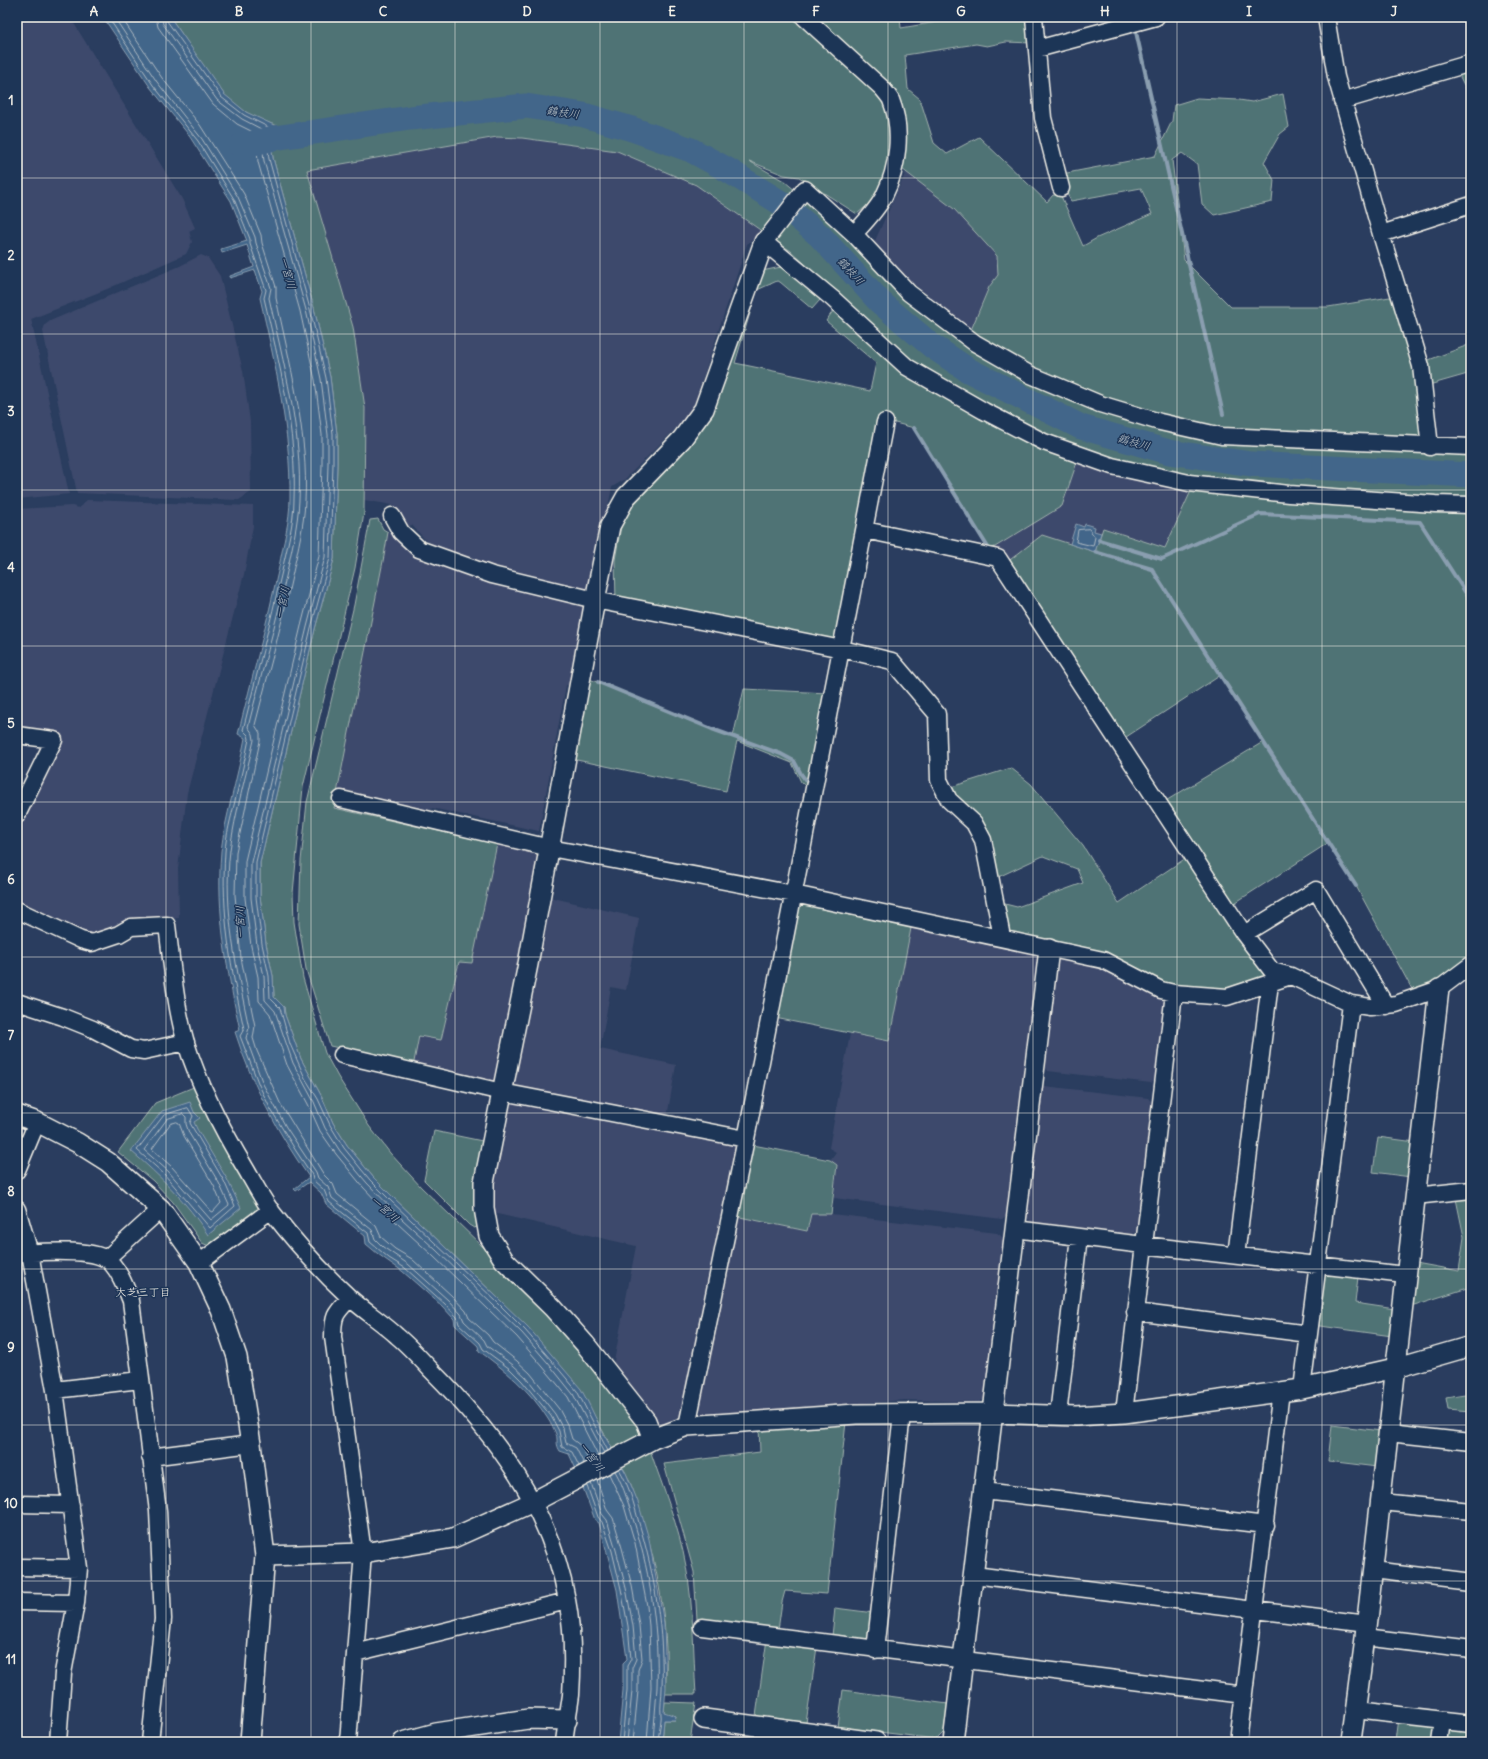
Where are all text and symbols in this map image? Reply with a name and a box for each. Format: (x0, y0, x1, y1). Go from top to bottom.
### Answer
text: A (90, 3, 99, 20)
text: B (235, 3, 244, 20)
text: C (379, 3, 388, 20)
text: D (522, 3, 532, 20)
text: E (668, 3, 676, 20)
text: F (812, 3, 820, 20)
text: G (956, 3, 966, 20)
text: H (1100, 3, 1110, 20)
text: I (1246, 3, 1252, 20)
text: J (1391, 3, 1398, 20)
text: 1 (8, 92, 14, 109)
water label: 鶴枝川 (546, 103, 580, 121)
text: 2 (7, 247, 15, 264)
water label: 鶴枝川 (835, 254, 867, 288)
water label: 一宮川 (277, 255, 299, 291)
text: 3 (7, 403, 15, 420)
water label: 鶴枝川 (1116, 431, 1152, 453)
text: 4 (7, 559, 15, 576)
water label: 一宮川 (272, 584, 292, 620)
text: 5 (7, 715, 15, 732)
text: 6 (7, 871, 15, 888)
water label: 一宮川 (233, 905, 247, 939)
text: 7 (8, 1027, 15, 1044)
text: 8 (7, 1183, 15, 1200)
water label: 一宮川 (368, 1193, 402, 1225)
district label: 大芝三丁目 (116, 1285, 171, 1299)
text: 9 (7, 1339, 15, 1356)
water label: 一宮川 (577, 1440, 607, 1474)
text: 10 (4, 1495, 18, 1512)
text: 11 (6, 1651, 16, 1668)

